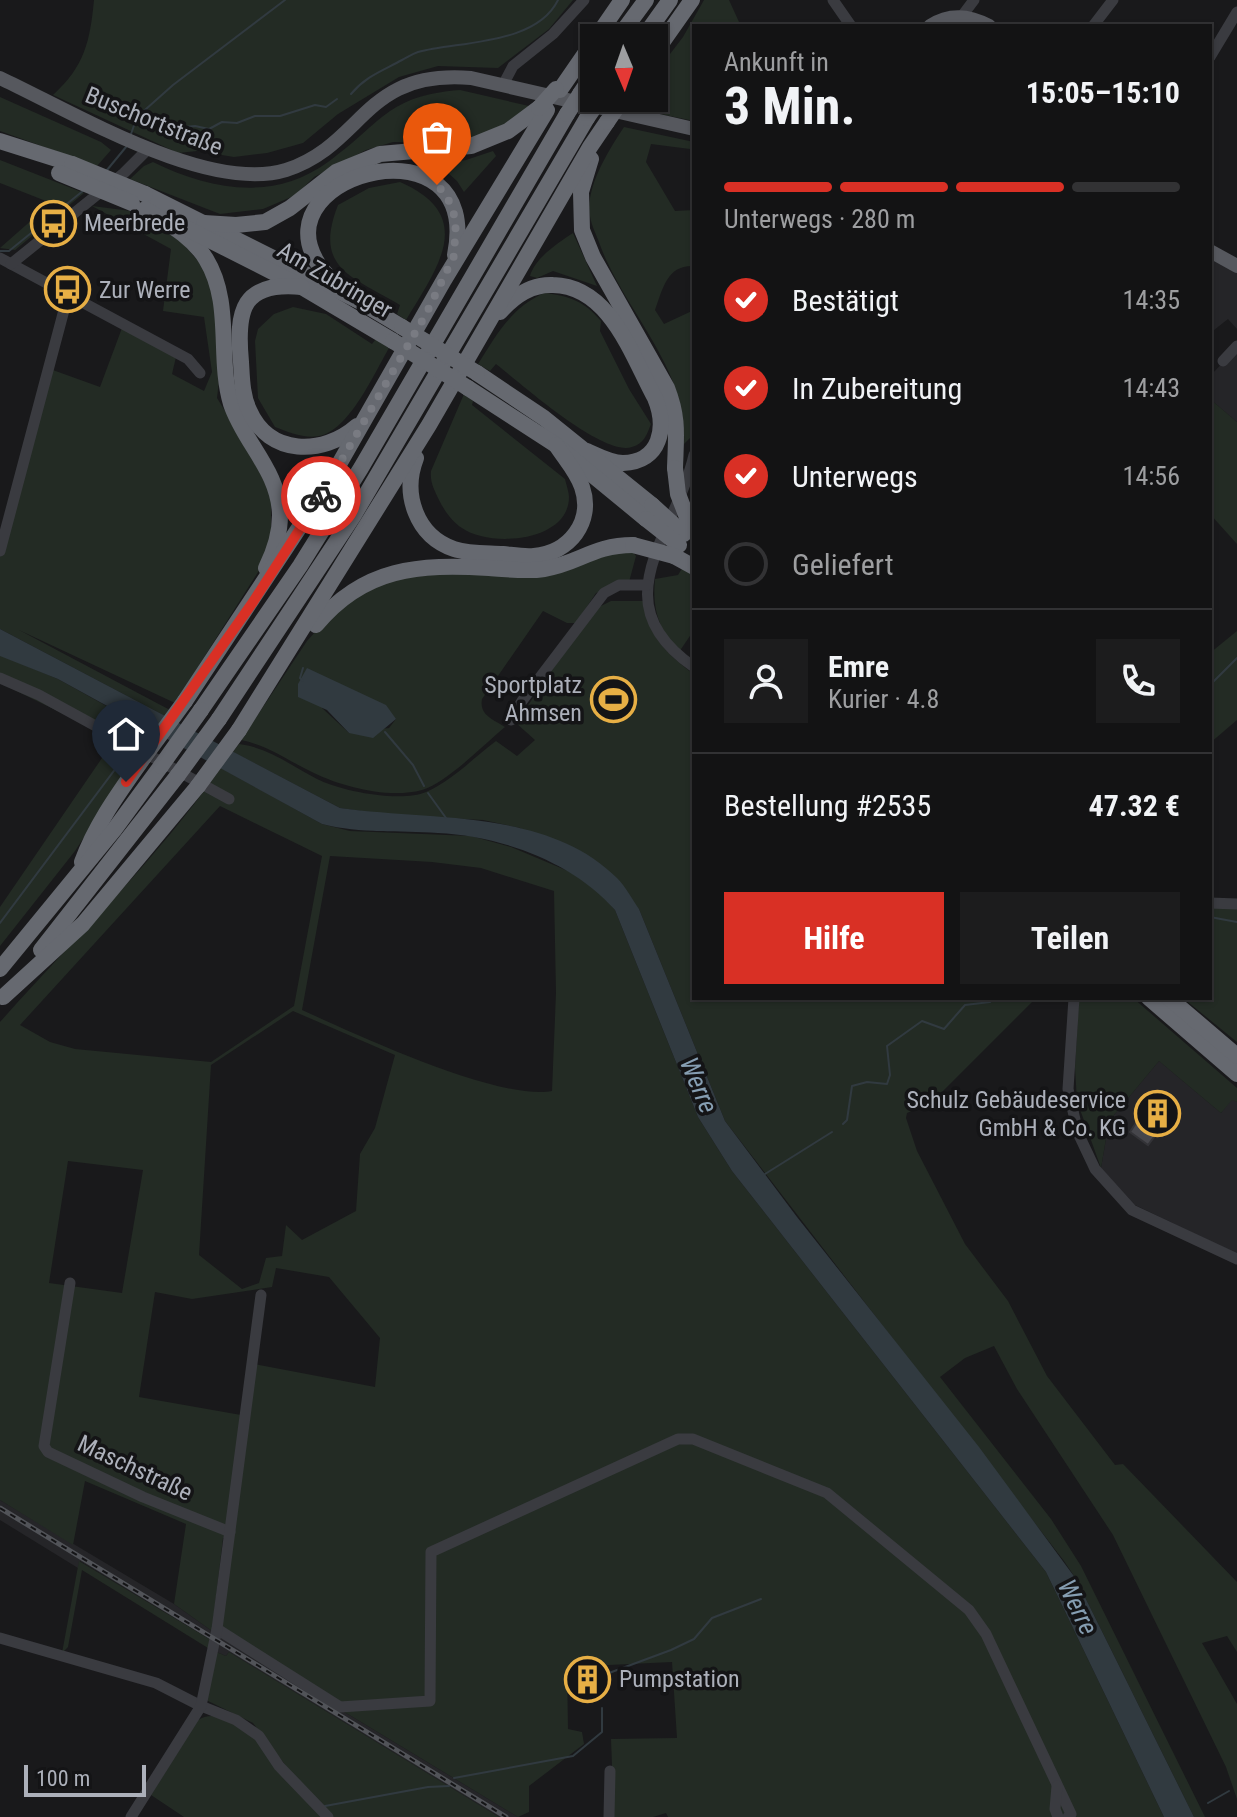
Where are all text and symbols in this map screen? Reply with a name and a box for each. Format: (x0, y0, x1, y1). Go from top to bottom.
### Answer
north arrow (580, 24, 668, 112)
map controls (580, 24, 668, 112)
text: Ankunft in (724, 47, 829, 77)
text: 15:05–15:10 (1026, 75, 1180, 110)
text: 3 Min. (724, 76, 856, 137)
street label: Buschortstraße (81, 81, 227, 161)
pin (403, 103, 471, 185)
icon: bag (415, 115, 459, 159)
bus stop icon: Meerbrede (29, 199, 77, 247)
text: Unterwegs · 280 m (724, 204, 915, 234)
place label: Meerbrede (84, 209, 185, 237)
street label: Am Zubringer (273, 236, 397, 324)
bus stop icon: Zur Werre (44, 266, 92, 314)
place label: Zur Werre (99, 276, 191, 304)
icon: check (724, 278, 768, 322)
text: Bestätigt (792, 283, 899, 318)
text: 14:35 (1123, 285, 1180, 315)
icon: check (724, 366, 768, 410)
text: In Zubereitung (792, 371, 962, 406)
text: 14:43 (1123, 373, 1180, 403)
icon: check (724, 454, 768, 498)
courier (281, 456, 361, 536)
text: Unterwegs (792, 459, 918, 494)
text: 14:56 (1123, 461, 1180, 491)
icon: bike (299, 474, 343, 518)
text: Geliefert (792, 547, 894, 582)
button: person (724, 639, 808, 723)
button: phone (1096, 639, 1180, 723)
text: Emre (828, 649, 889, 684)
place label: Sportplatz Ahmsen (484, 671, 582, 727)
sports icon: Sportplatz Ahmsen (589, 675, 637, 723)
text: Kurier · 4.8 (828, 684, 939, 714)
pin (92, 700, 160, 782)
icon: home (104, 712, 148, 756)
text: Bestellung #2535 (724, 788, 931, 823)
text: 47.32 € (1089, 788, 1180, 823)
button: Hilfe (724, 892, 944, 984)
button: Teilen (960, 892, 1180, 984)
water label: Werre (674, 1053, 724, 1117)
place label: Schulz Gebäudeservice GmbH & Co. KG (906, 1086, 1126, 1142)
building icon: Schulz Gebäudeservice GmbH & Co. KG (1133, 1090, 1181, 1138)
street label: Maschstraße (73, 1429, 197, 1507)
water label: Werre (1052, 1575, 1104, 1639)
building icon: Pumpstation (564, 1655, 612, 1703)
place label: Pumpstation (619, 1665, 740, 1693)
scale bar (24, 1761, 146, 1797)
text: 100 m (36, 1766, 90, 1791)

